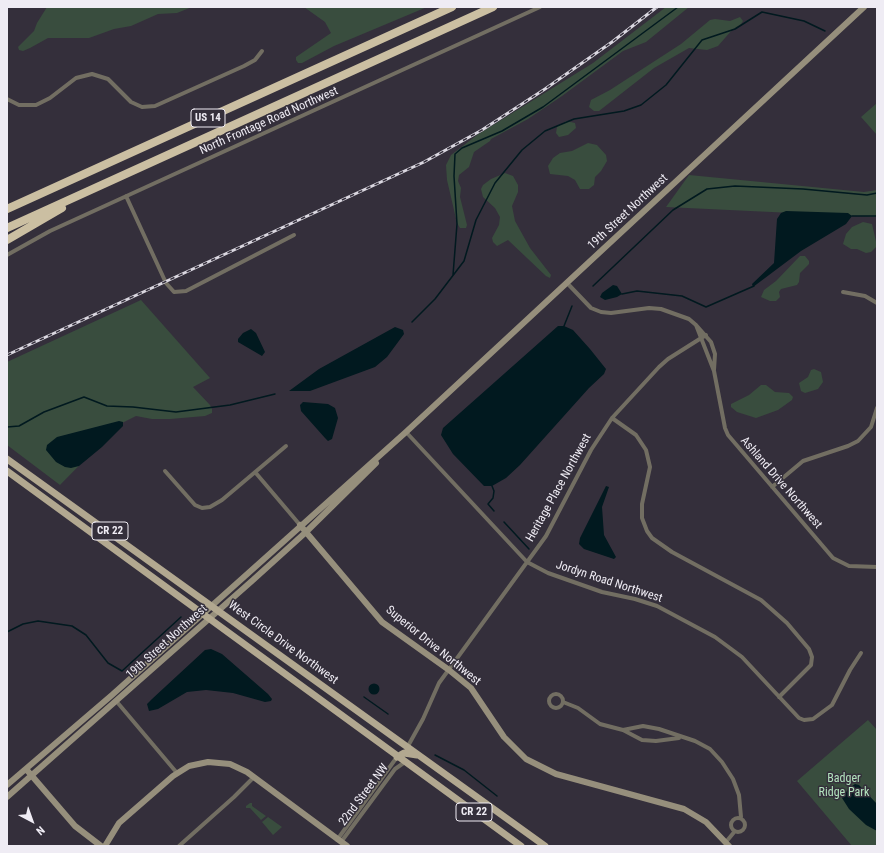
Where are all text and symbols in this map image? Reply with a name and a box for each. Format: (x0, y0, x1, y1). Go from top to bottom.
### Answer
street label: North Frontage Road Northwest (197, 84, 341, 158)
road number: US 14 (191, 109, 225, 127)
street label: 19th Street Northwest (585, 171, 671, 253)
street label: Heritage Place Northwest (523, 431, 595, 545)
street label: Ashland Drive Northwest (737, 434, 825, 532)
road number: CR 22 (92, 522, 128, 540)
street label: Jordyn Road Northwest (554, 558, 664, 606)
street label: West Circle Drive Northwest (225, 598, 341, 688)
street label: 19th Street Northwest (124, 602, 210, 682)
street label: Superior Drive Northwest (382, 603, 484, 689)
street label: 22nd Street NW (336, 761, 392, 829)
park label: Badger Ridge Park (819, 772, 869, 800)
north arrow (12, 801, 52, 841)
road number: CR 22 (456, 803, 492, 821)
text: N (33, 823, 47, 838)

